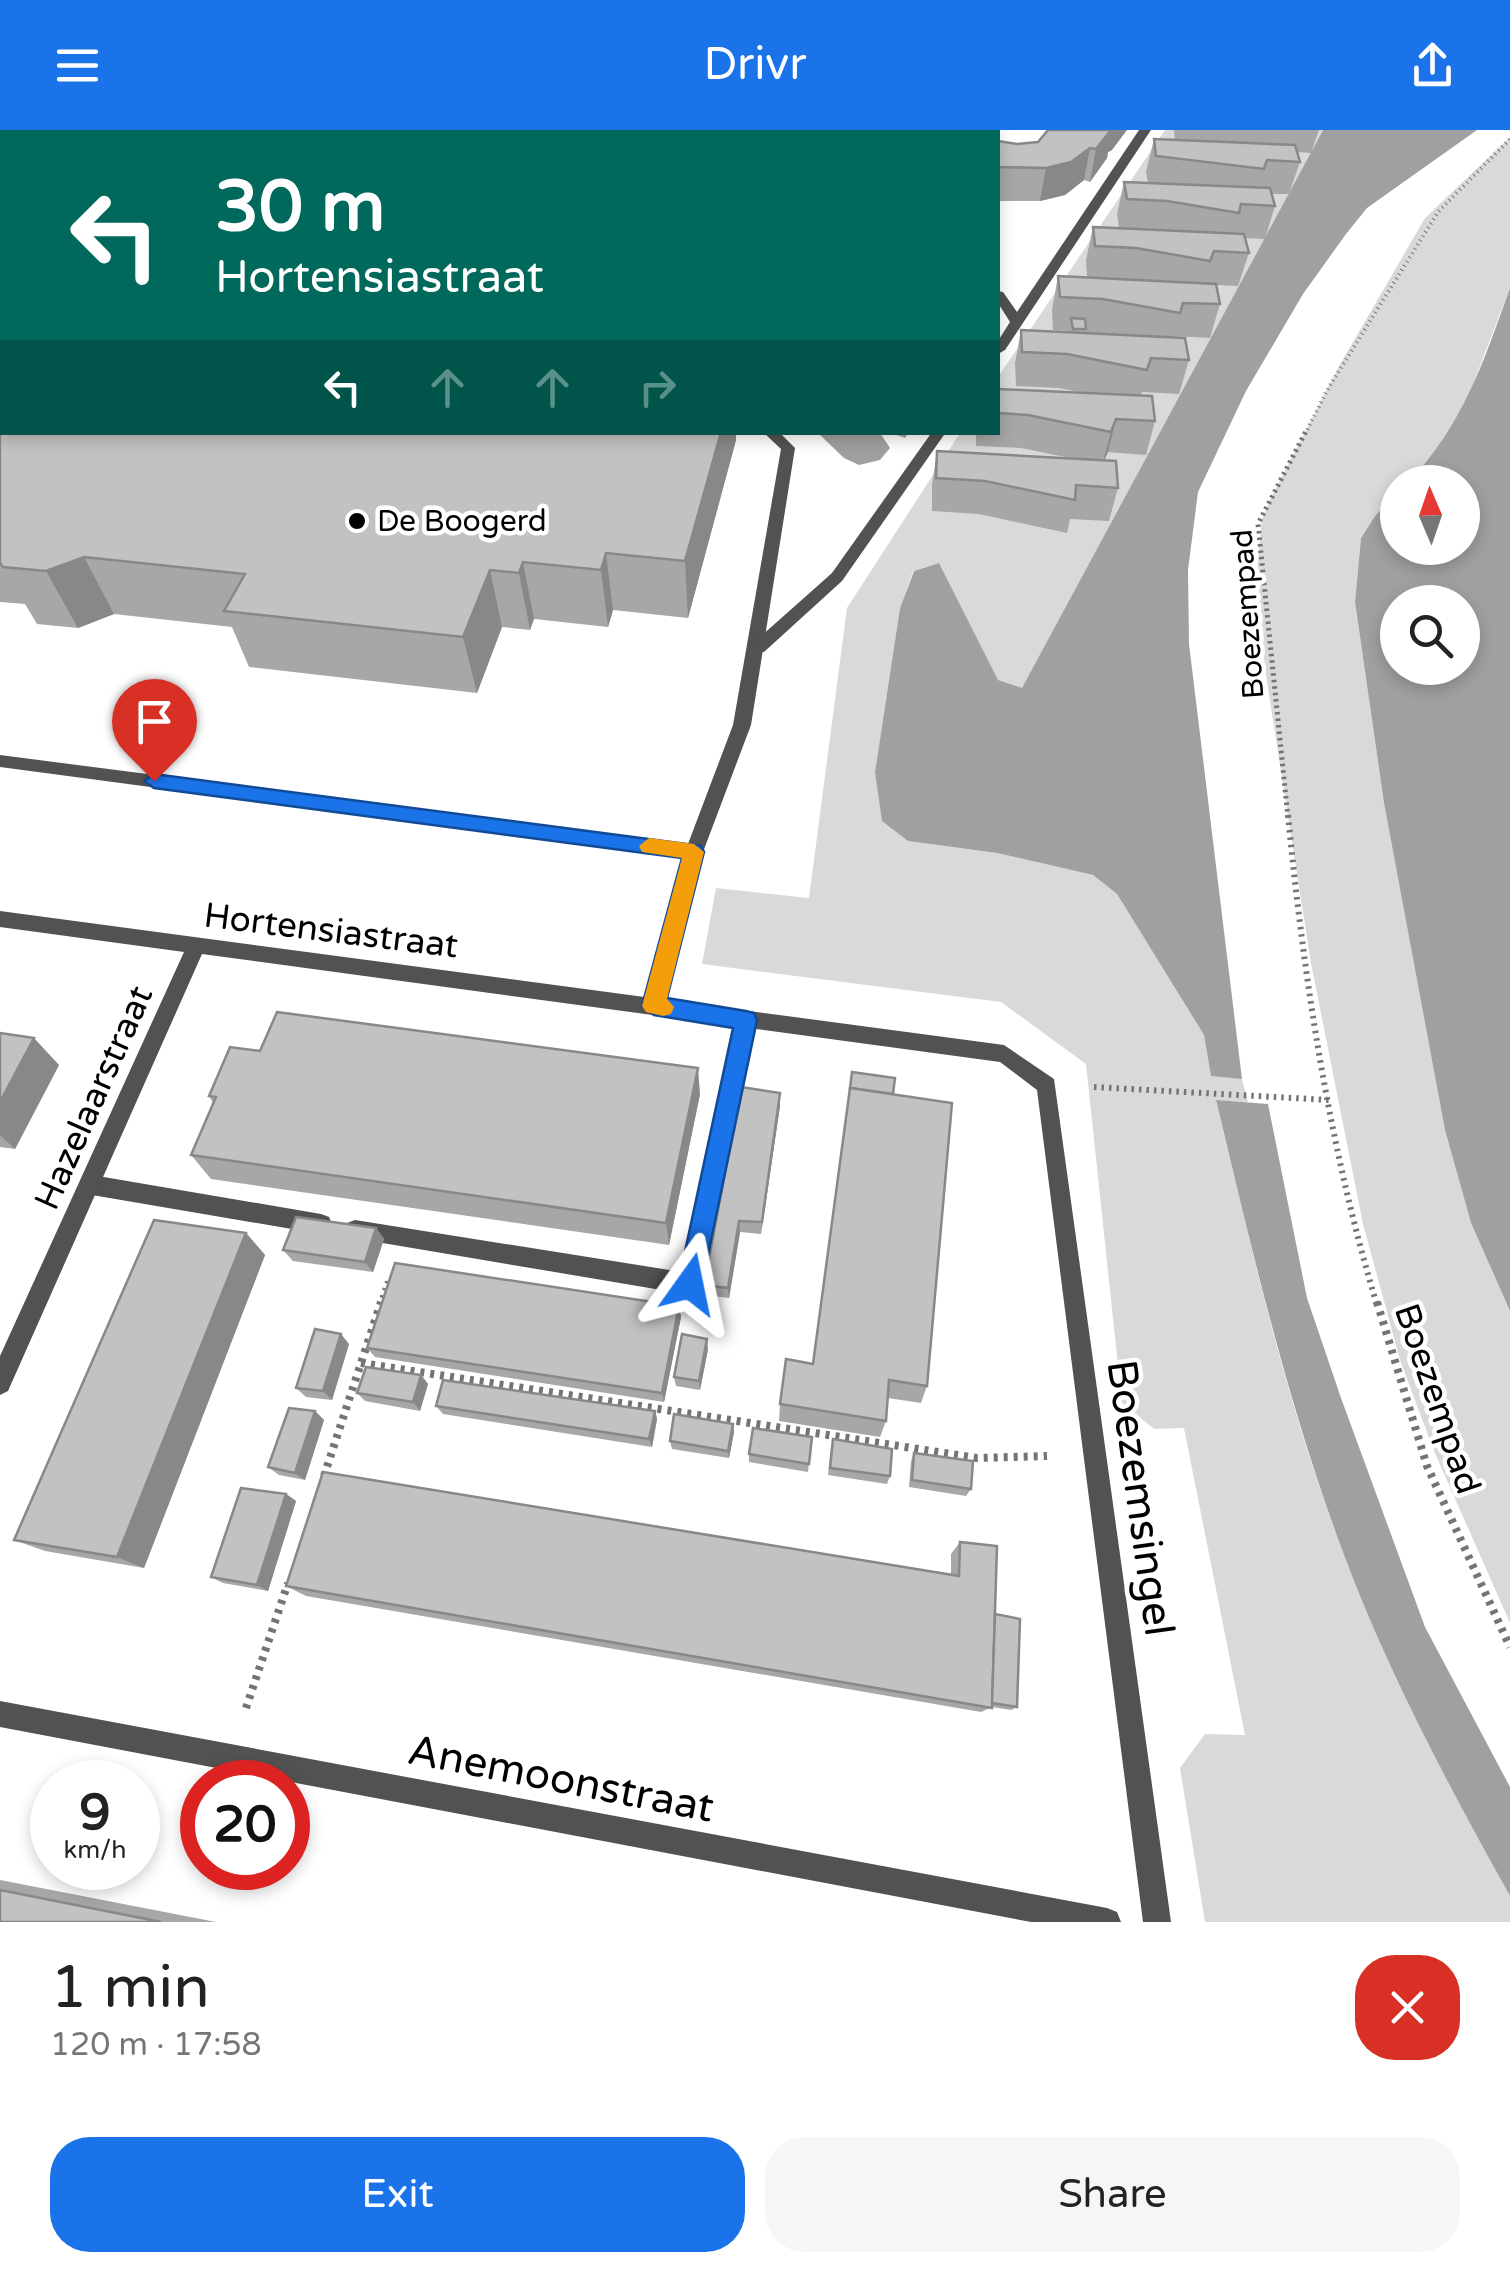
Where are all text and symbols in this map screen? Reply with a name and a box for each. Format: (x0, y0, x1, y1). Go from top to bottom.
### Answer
icon: menu (50, 38, 105, 93)
text: Drivr (704, 38, 806, 92)
icon: share (1405, 38, 1460, 93)
text: 30 m (215, 166, 385, 250)
icon: left (50, 170, 180, 300)
text: Hortensiastraat (215, 251, 544, 305)
icon: left (315, 360, 370, 415)
icon: ahead (420, 360, 475, 415)
icon: ahead (525, 360, 580, 415)
icon: right (630, 360, 685, 415)
north arrow (1380, 465, 1480, 565)
map controls (1380, 465, 1480, 685)
place label: De Boogerd (377, 503, 547, 540)
marker: De Boogerd (346, 510, 368, 532)
street label: Boezempad (1224, 528, 1272, 700)
button: search (1380, 585, 1480, 685)
pin (112, 679, 197, 782)
icon: arrive (127, 694, 182, 749)
street label: Hortensiastraat (202, 895, 460, 967)
street label: Hazelaarstraat (26, 980, 162, 1216)
position arrow (638, 1232, 742, 1336)
street label: Boezempad (1385, 1298, 1489, 1500)
street label: Boezemsingel (1095, 1357, 1185, 1639)
street label: Anemoonstraat (404, 1724, 718, 1834)
speed limit sign: 20 (180, 1760, 310, 1890)
text: 9 (79, 1783, 111, 1843)
text: km/h (64, 1835, 126, 1865)
text: 1 min (50, 1952, 210, 2024)
button: close (1355, 1955, 1460, 2060)
text: 120 m · 17:58 (50, 2026, 262, 2064)
button: Exit (50, 2137, 745, 2252)
button: Share (765, 2137, 1460, 2252)

